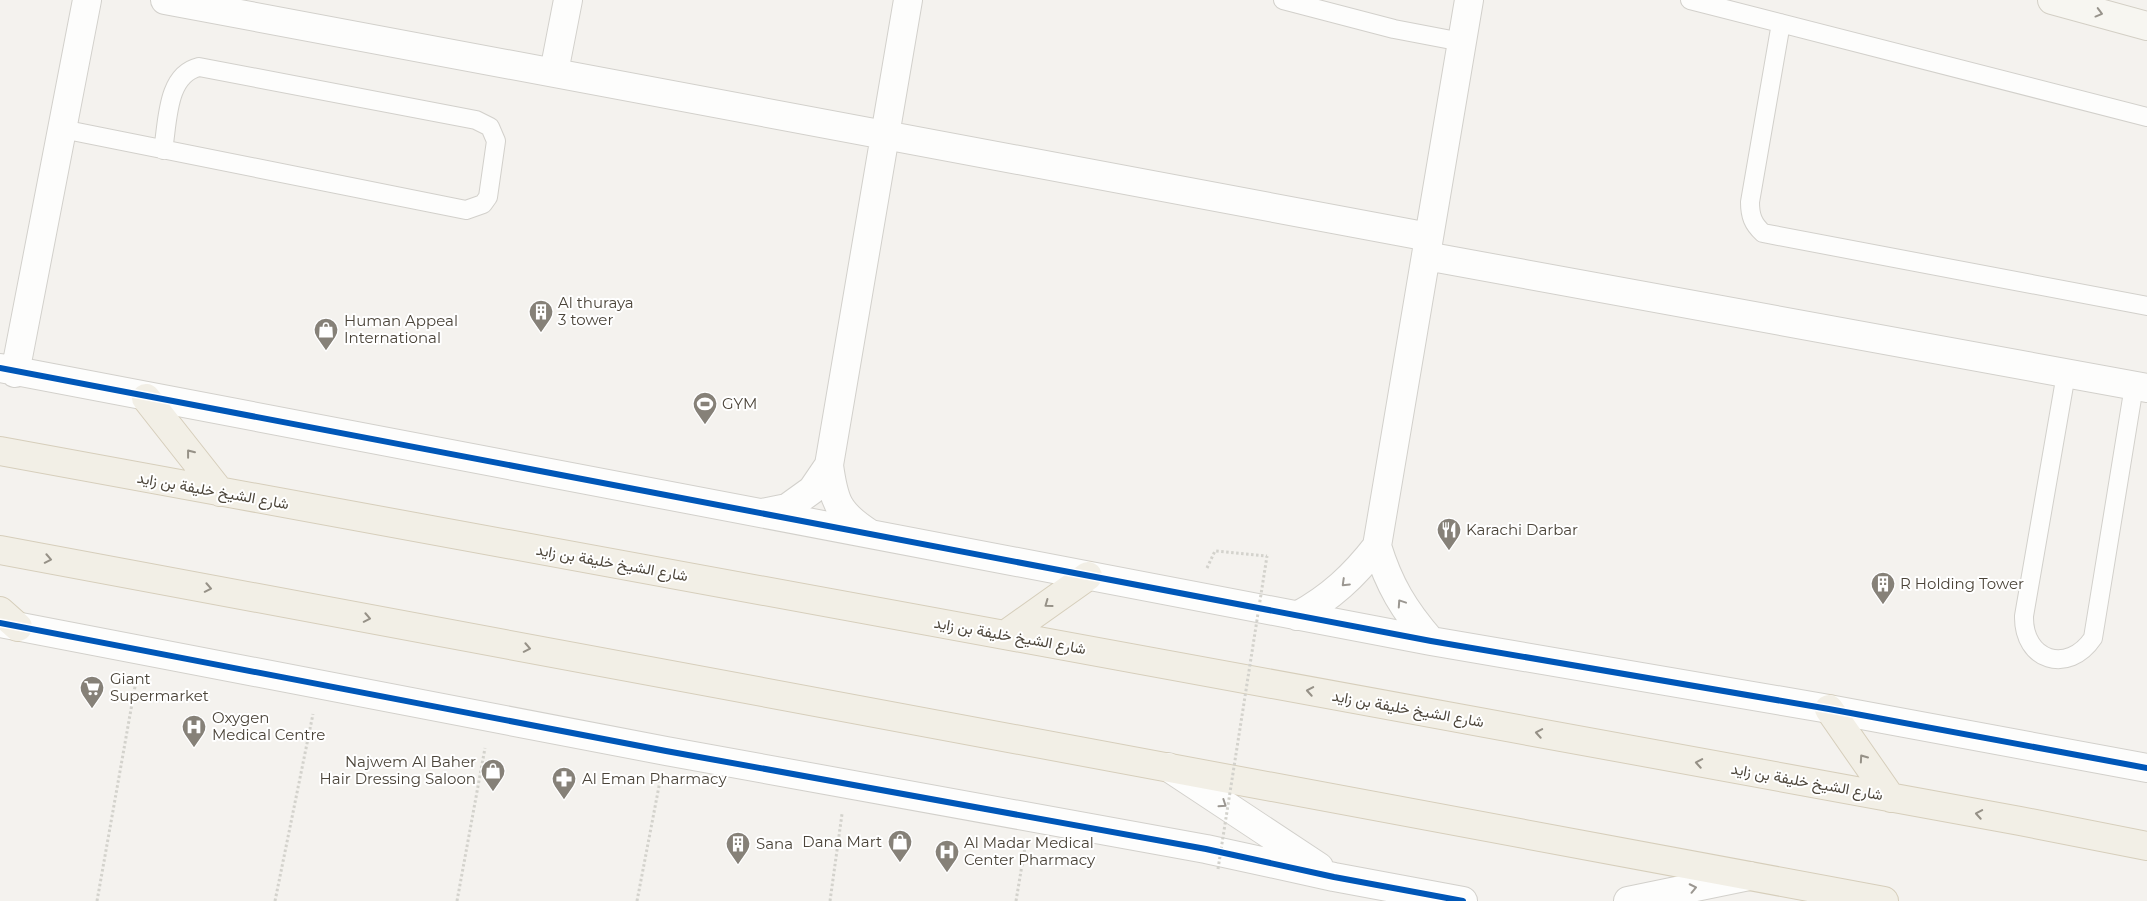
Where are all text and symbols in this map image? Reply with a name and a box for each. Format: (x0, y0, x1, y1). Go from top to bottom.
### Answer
one-way arrow (2094, 7, 2103, 18)
place label: Al thuraya 3 tower (558, 293, 634, 329)
building icon: Al thuraya 3 tower (528, 299, 554, 333)
place label: Human Appeal International (344, 311, 458, 347)
shop icon: Human Appeal International (313, 317, 339, 351)
sports icon: GYM (692, 391, 718, 425)
place label: GYM (722, 394, 757, 413)
one-way arrow (187, 450, 195, 459)
street label: شارع الشيخ خليفة بن زايد (135, 468, 291, 515)
restaurant icon: Karachi Darbar (1436, 517, 1462, 551)
place label: Karachi Darbar (1466, 520, 1578, 539)
street label: شارع الشيخ خليفة بن زايد (534, 540, 690, 587)
one-way arrow (44, 553, 52, 563)
building icon: R Holding Tower (1870, 571, 1896, 605)
place label: R Holding Tower (1900, 574, 2024, 593)
one-way arrow (1342, 577, 1351, 586)
one-way arrow (203, 583, 212, 593)
one-way arrow (1044, 598, 1054, 607)
one-way arrow (1398, 599, 1407, 608)
one-way arrow (363, 613, 372, 623)
street label: شارع الشيخ خليفة بن زايد (932, 613, 1088, 660)
one-way arrow (523, 642, 532, 652)
place label: Giant Supermarket (110, 669, 209, 705)
supermarket icon: Giant Supermarket (79, 675, 105, 709)
street label: شارع الشيخ خليفة بن زايد (1330, 686, 1486, 733)
one-way arrow (1306, 687, 1314, 697)
place label: Oxygen Medical Centre (212, 708, 325, 744)
hospital icon: Oxygen Medical Centre (181, 714, 207, 748)
one-way arrow (1534, 729, 1543, 739)
place label: Najwem Al Baher Hair Dressing Saloon (320, 752, 476, 788)
one-way arrow (1860, 754, 1869, 764)
shop icon: Najwem Al Baher Hair Dressing Saloon (480, 758, 506, 792)
one-way arrow (1694, 758, 1703, 768)
street label: شارع الشيخ خليفة بن زايد (1729, 759, 1885, 806)
pharmacy icon: Al Eman Pharmacy (551, 766, 577, 800)
place label: Al Eman Pharmacy (582, 769, 727, 788)
one-way arrow (1218, 798, 1227, 807)
one-way arrow (1974, 809, 1983, 819)
shop icon: Dana Mart (887, 829, 913, 863)
building icon: Sana (725, 831, 751, 865)
place label: Dana Mart (802, 832, 882, 851)
place label: Al Madar Medical Center Pharmacy (964, 833, 1096, 869)
place label: Sana (756, 834, 793, 853)
hospital icon: Al Madar Medical Center Pharmacy (934, 839, 960, 873)
one-way arrow (1689, 883, 1698, 893)

